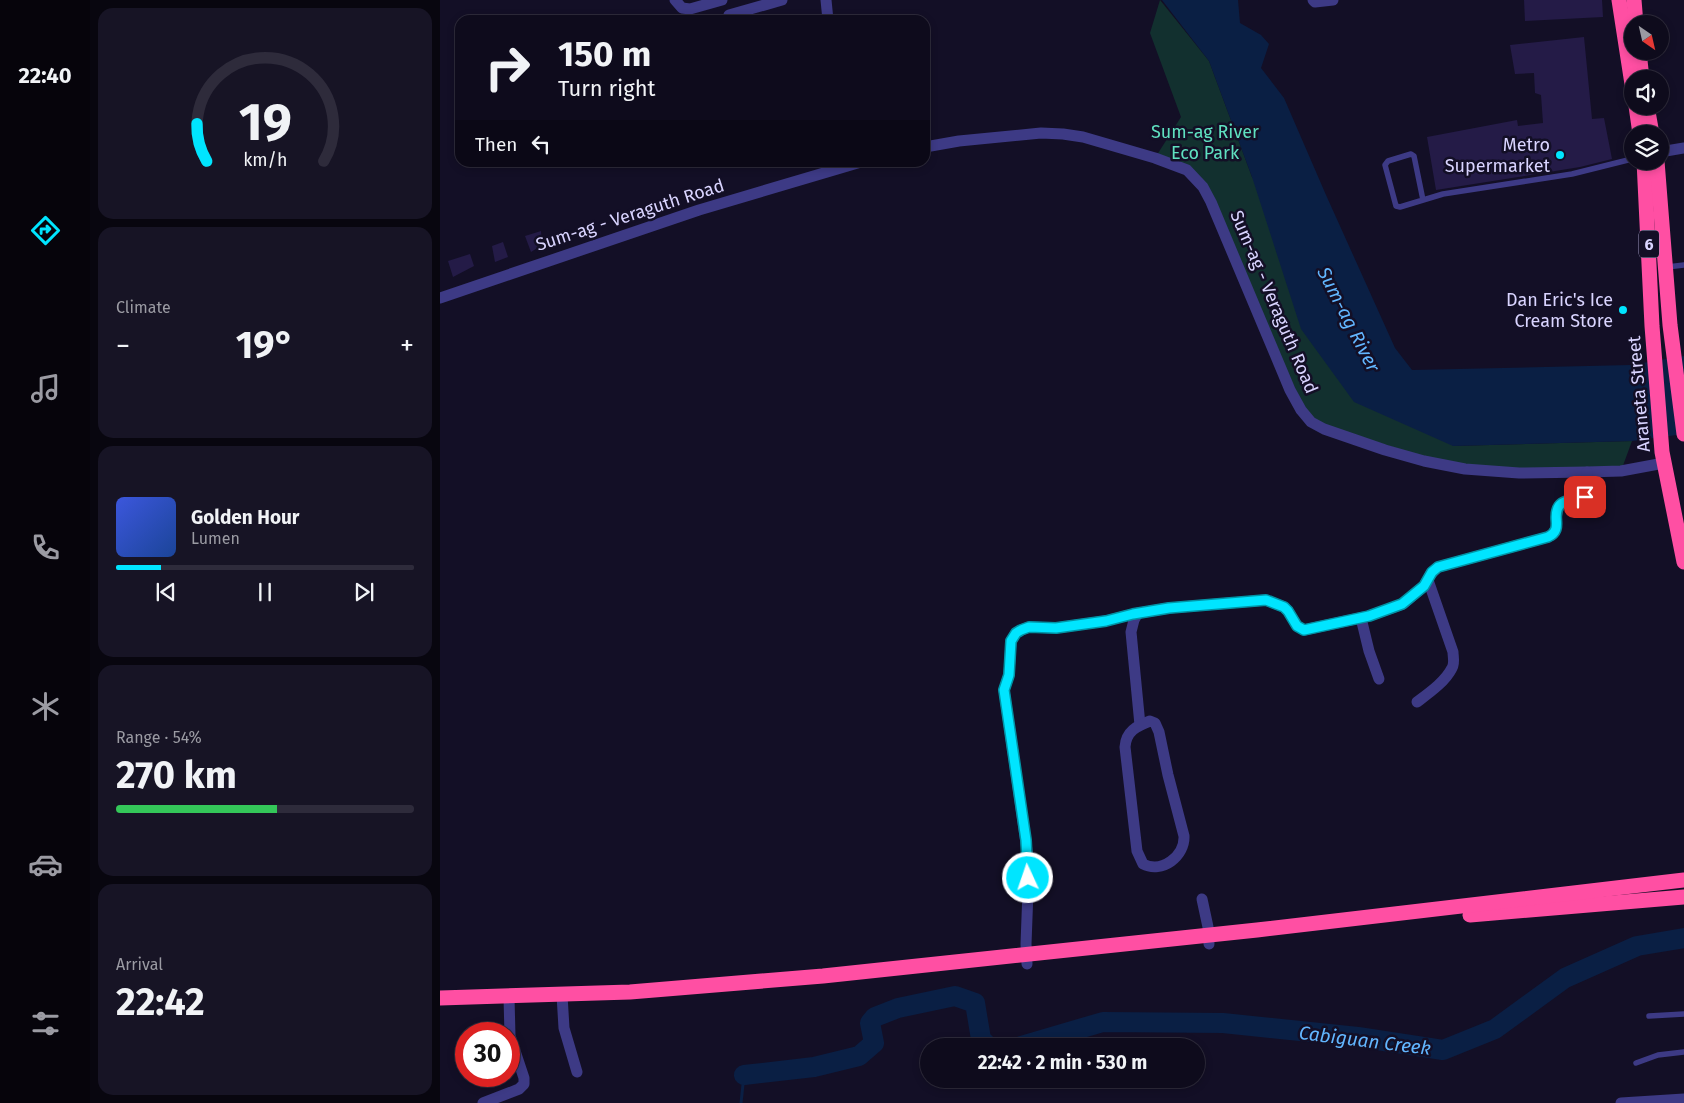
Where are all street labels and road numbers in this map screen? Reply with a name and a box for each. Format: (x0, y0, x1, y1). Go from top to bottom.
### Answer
street label: Sum-ag - Veraguth Road (533, 174, 727, 256)
street label: Sum-ag - Veraguth Road (1225, 207, 1323, 397)
road number: 6 (1639, 230, 1659, 258)
street label: Araneta Street (1623, 334, 1655, 453)

